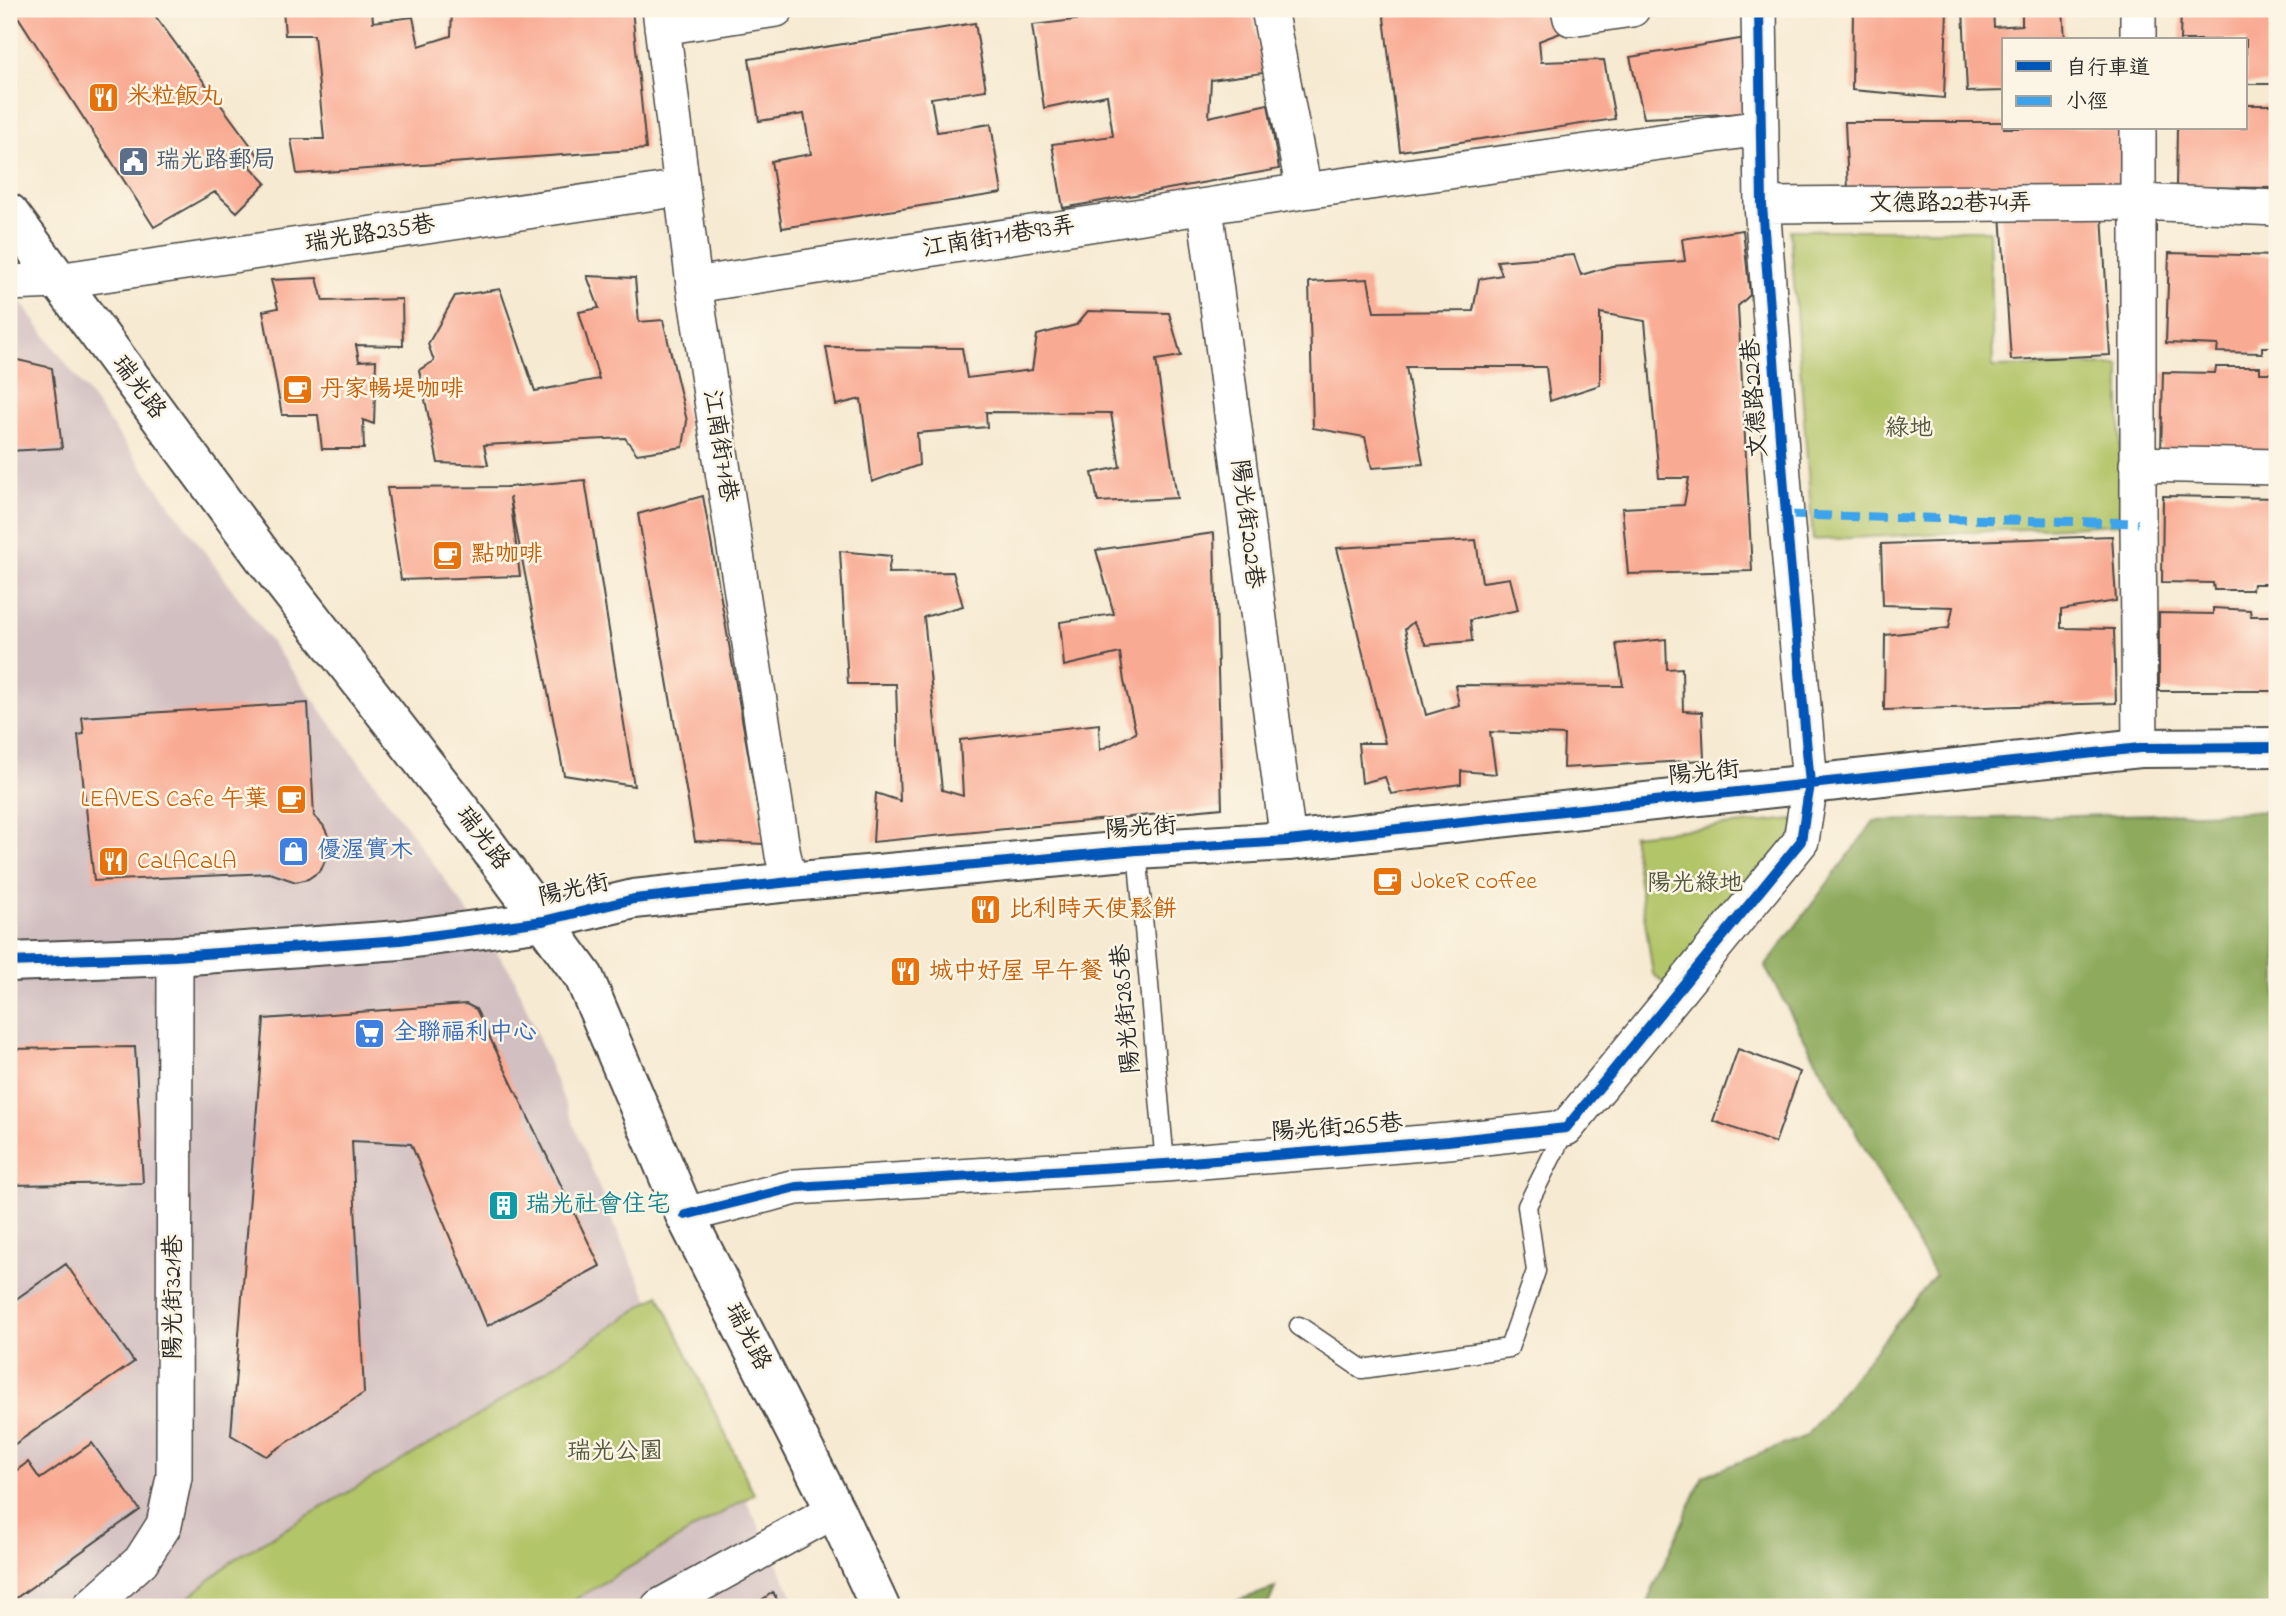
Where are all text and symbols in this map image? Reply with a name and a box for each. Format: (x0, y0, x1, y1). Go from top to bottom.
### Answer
legend (2002, 38, 2248, 130)
text: 自行車道 (2066, 54, 2150, 84)
restaurant icon: 米粒飯丸 (87, 80, 121, 114)
place label: 米粒飯丸 (127, 80, 223, 115)
text: 小徑 (2066, 88, 2108, 118)
public building icon: 瑞光路郵局 (116, 144, 150, 178)
place label: 瑞光路郵局 (156, 144, 276, 179)
street label: 文德路22巷74弄 (1868, 187, 2032, 222)
street label: 瑞光路235巷 (302, 207, 438, 263)
street label: 江南街71巷93弄 (920, 209, 1078, 267)
street label: 文德路22巷 (1734, 337, 1778, 459)
street label: 瑞光路 (102, 349, 174, 427)
cafe icon: 丹家暢堤咖啡 (280, 373, 314, 407)
place label: 丹家暢堤咖啡 (320, 373, 464, 408)
street label: 江南街71巷 (693, 387, 745, 505)
park label: 綠地 (1885, 412, 1933, 447)
street label: 陽光街202巷 (1221, 457, 1271, 591)
cafe icon: 點咖啡 (431, 538, 465, 572)
place label: 點咖啡 (471, 538, 543, 573)
street label: 陽光街 (1666, 753, 1742, 795)
place label: LEAVES Cafe 午葉 (81, 783, 268, 818)
cafe icon: LEAVES Cafe 午葉 (274, 783, 308, 817)
street label: 瑞光路 (446, 800, 518, 878)
street label: 陽光街 (1104, 809, 1178, 849)
shop icon: 優渥實木 (277, 834, 311, 868)
place label: 優渥實木 (317, 834, 413, 869)
restaurant icon: CaLACaLA (97, 845, 131, 879)
place label: CaLACaLA (137, 845, 237, 880)
cafe icon: JokeR coffee (1371, 865, 1405, 899)
place label: JokeR coffee (1411, 865, 1537, 900)
street label: 陽光街 (535, 866, 613, 916)
park label: 陽光綠地 (1647, 867, 1743, 902)
restaurant icon: 比利時天使鬆餅 (969, 893, 1003, 927)
place label: 比利時天使鬆餅 (1009, 893, 1177, 928)
street label: 陽光街285巷 (1104, 942, 1150, 1076)
restaurant icon: 城中好屋 早午餐 (889, 955, 923, 989)
place label: 城中好屋 早午餐 (929, 955, 1103, 990)
supermarket icon: 全聯福利中心 (353, 1016, 387, 1050)
place label: 全聯福利中心 (393, 1016, 537, 1051)
street label: 陽光街265巷 (1270, 1107, 1404, 1151)
building icon: 瑞光社會住宅 (486, 1188, 520, 1222)
place label: 瑞光社會住宅 (526, 1188, 670, 1223)
street label: 陽光街321巷 (157, 1234, 192, 1360)
street label: 瑞光路 (715, 1297, 779, 1377)
park label: 瑞光公園 (567, 1435, 663, 1470)

